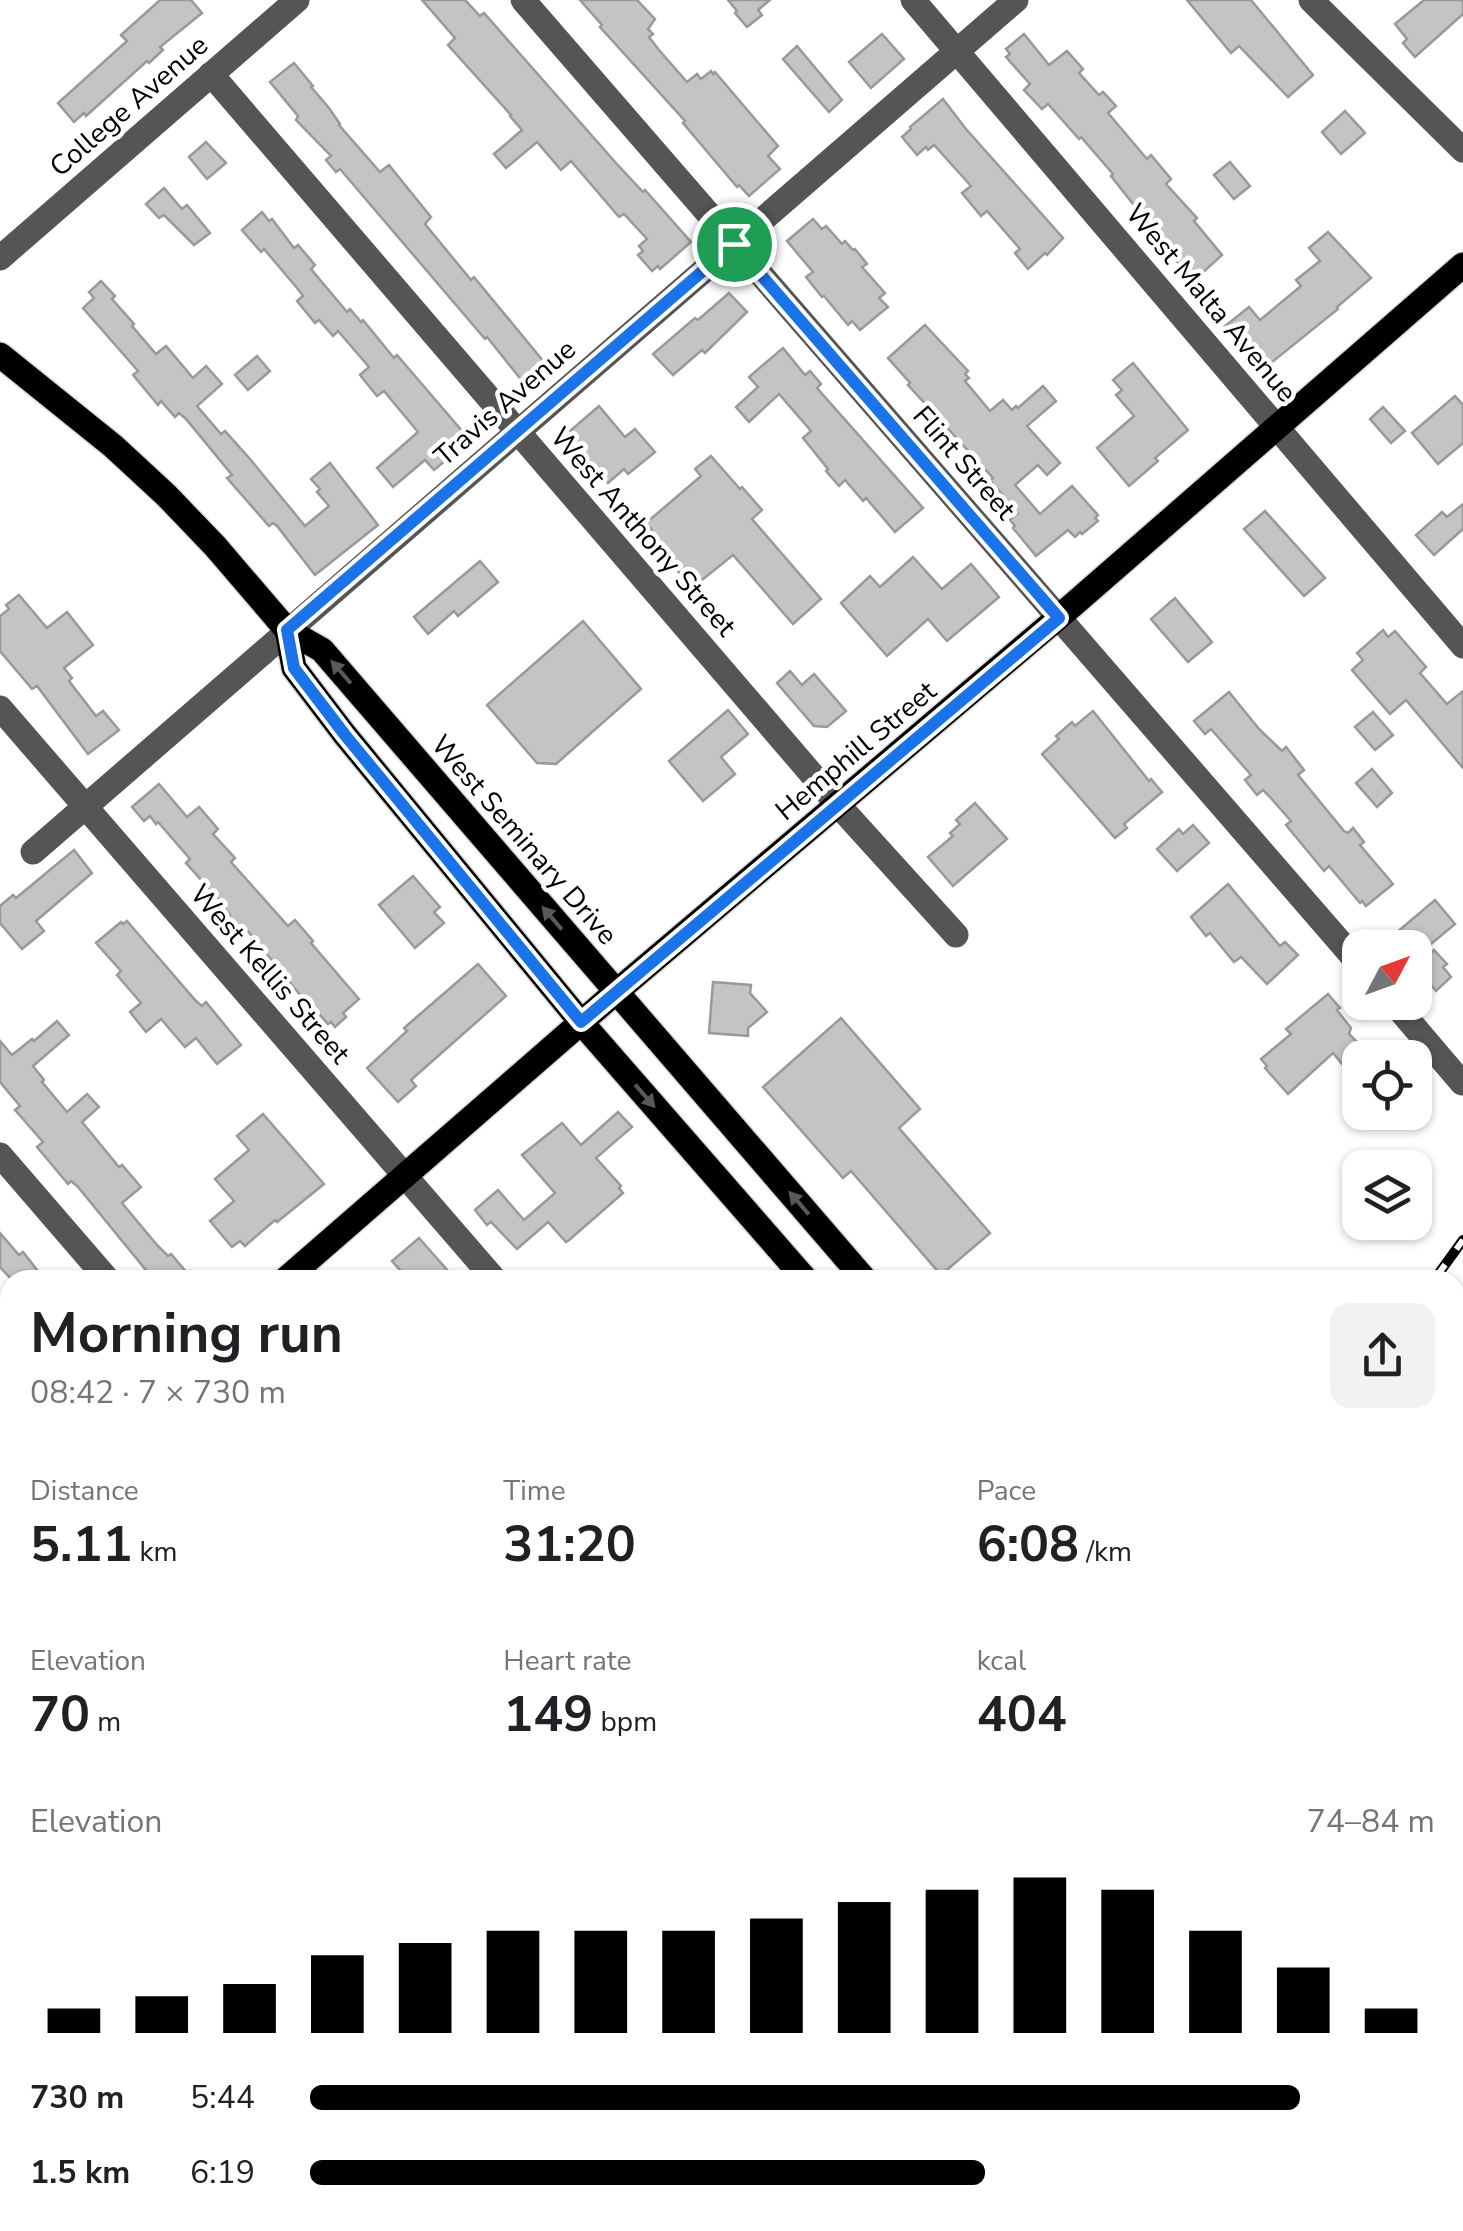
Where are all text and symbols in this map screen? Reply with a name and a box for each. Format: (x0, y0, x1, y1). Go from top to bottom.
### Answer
street label: College Avenue (42, 27, 216, 185)
street label: West Malta Avenue (1117, 196, 1305, 410)
pin (692, 202, 777, 287)
icon: arrive (707, 217, 762, 272)
street label: Travis Avenue (426, 331, 584, 475)
street label: Flint Street (904, 398, 1024, 528)
street label: West Anthony Street (541, 419, 745, 645)
one-way arrow (330, 659, 352, 684)
street label: Hemphill Street (768, 672, 945, 830)
street label: West Seminary Drive (422, 727, 626, 953)
street label: West Kellis Street (181, 876, 359, 1072)
one-way arrow (542, 906, 564, 931)
north arrow (1342, 930, 1432, 1020)
map controls (1342, 930, 1432, 1240)
button: locate (1342, 1040, 1432, 1130)
one-way arrow (634, 1083, 656, 1108)
button: layers (1342, 1150, 1432, 1240)
one-way arrow (788, 1191, 810, 1216)
text: Morning run (30, 1296, 343, 1371)
button: share (1330, 1303, 1435, 1408)
text: 08:42 · 7 × 730 m (30, 1371, 286, 1414)
text: Distance (30, 1472, 139, 1510)
text: Time (503, 1472, 566, 1510)
text: Pace (977, 1472, 1036, 1510)
text: 5.11 (30, 1510, 132, 1579)
text: 31:20 (503, 1510, 636, 1579)
text: 6:08 (977, 1510, 1079, 1579)
text: km (132, 1533, 178, 1571)
text: /km (1079, 1533, 1132, 1571)
text: Elevation (30, 1642, 146, 1680)
text: Heart rate (503, 1642, 631, 1680)
text: kcal (977, 1642, 1026, 1680)
text: 70 (30, 1680, 90, 1749)
text: 149 (503, 1680, 593, 1749)
text: 404 (977, 1680, 1067, 1749)
text: m (90, 1703, 121, 1741)
text: bpm (593, 1703, 657, 1741)
text: Elevation (30, 1800, 163, 1843)
text: 74–84 m (1307, 1800, 1435, 1843)
text: 730 m (30, 2076, 124, 2119)
text: 5:44 (190, 2076, 255, 2119)
text: 1.5 km (30, 2151, 130, 2194)
text: 6:19 (190, 2151, 255, 2194)

